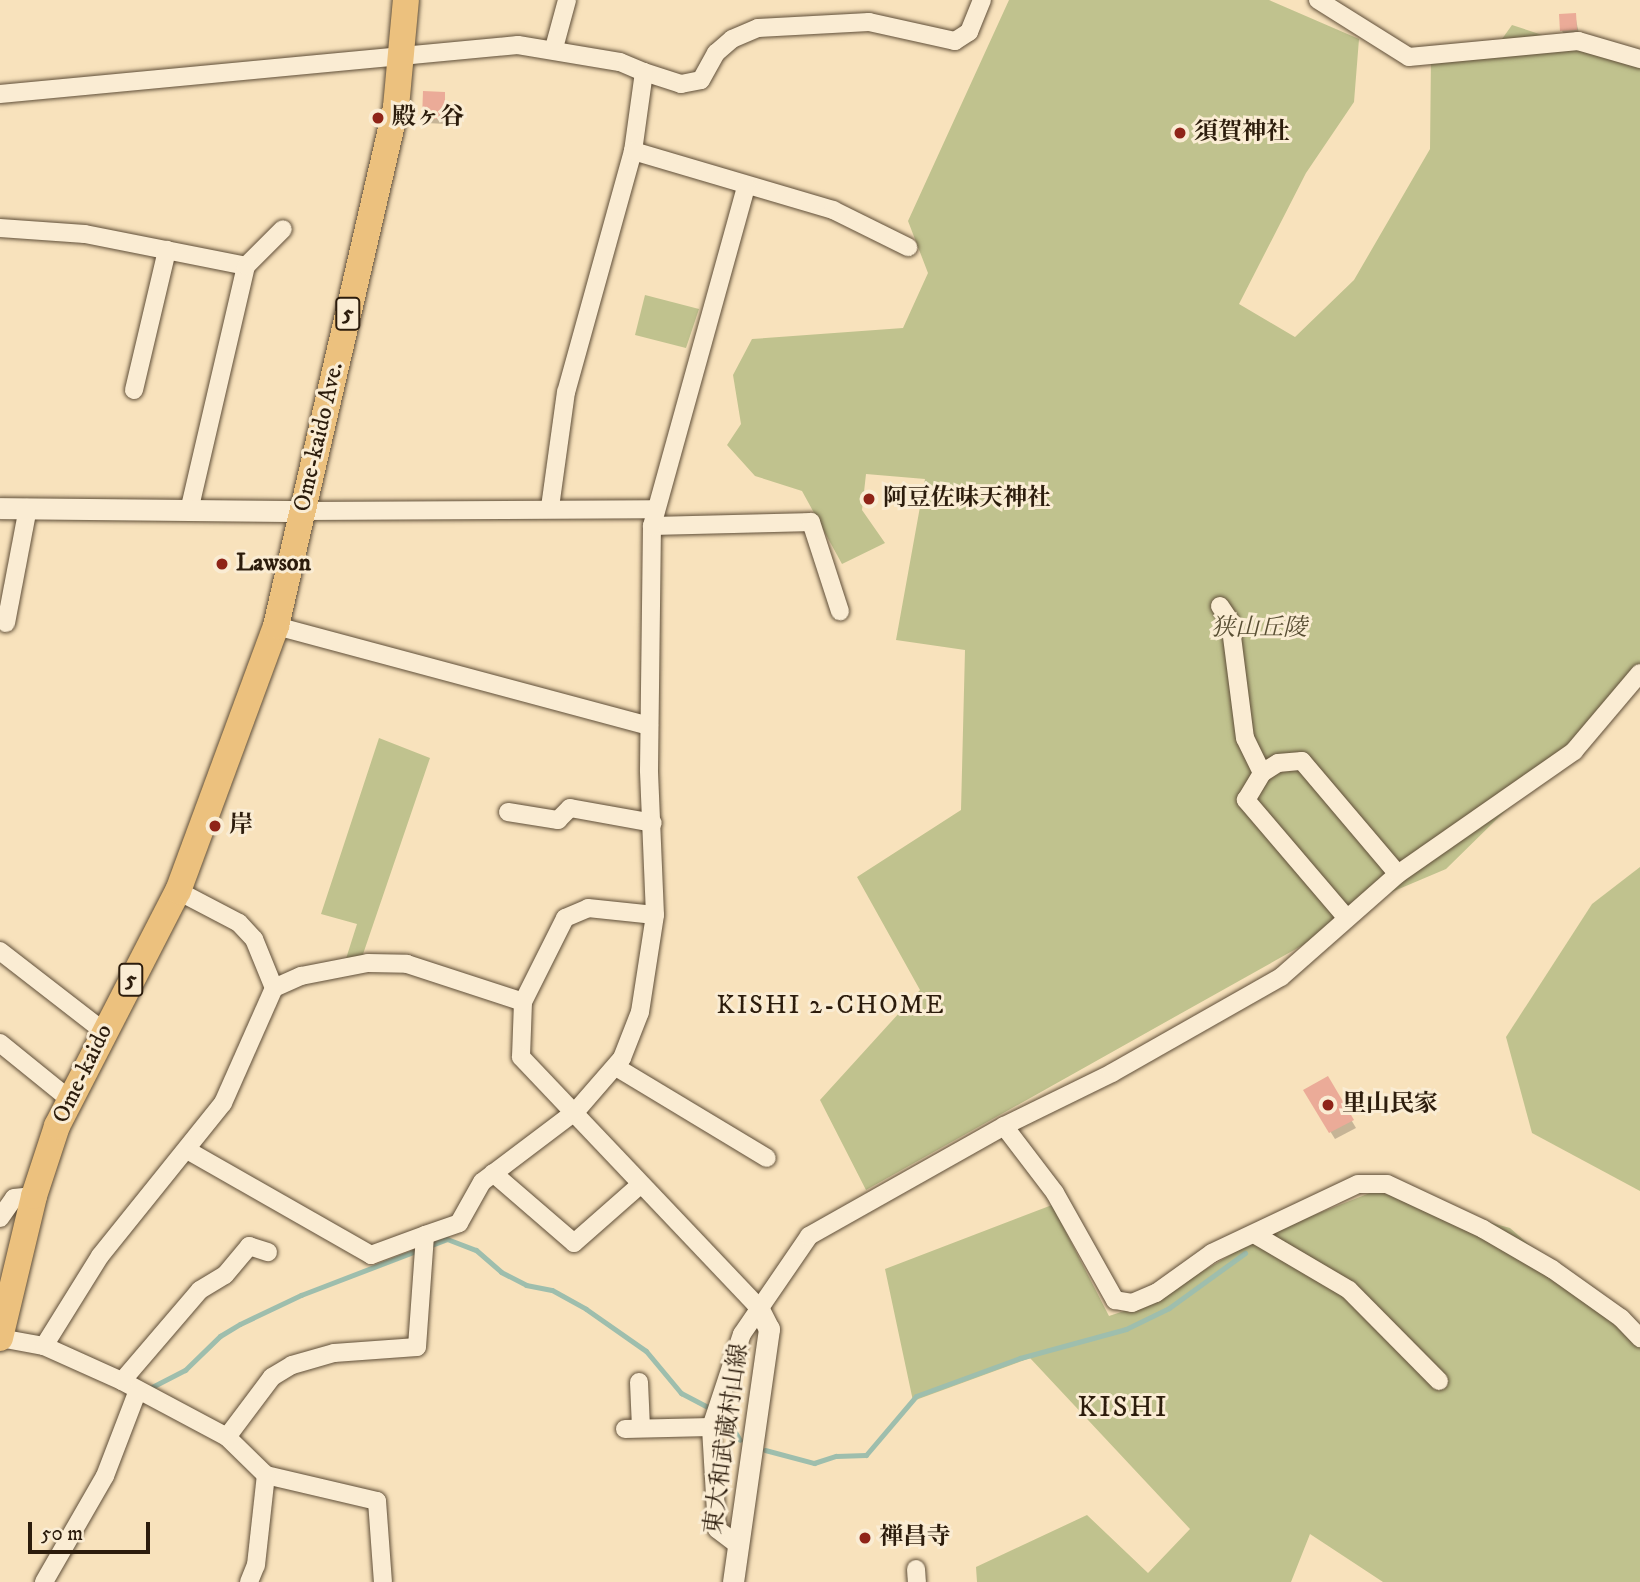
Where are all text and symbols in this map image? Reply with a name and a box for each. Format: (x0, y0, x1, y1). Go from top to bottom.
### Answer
place label: 殿ヶ谷 (392, 104, 464, 132)
marker: 殿ヶ谷 (370, 110, 386, 126)
place label: 須賀神社 (1194, 119, 1290, 147)
marker: 須賀神社 (1172, 125, 1188, 141)
road number: 5 (334, 294, 362, 334)
street label: Ome-kaido Ave. (288, 359, 350, 515)
place label: 阿豆佐味天神社 (883, 485, 1051, 513)
marker: 阿豆佐味天神社 (861, 491, 877, 507)
place label: Lawson (236, 550, 311, 578)
marker: Lawson (214, 556, 230, 572)
park label: 狭山丘陵 (1211, 615, 1307, 643)
place label: 岸 (229, 812, 253, 840)
marker: 岸 (207, 818, 223, 834)
road number: 5 (117, 960, 145, 1000)
district label: KISHI 2-CHOME (718, 990, 944, 1022)
street label: Ome-kaido (47, 1020, 119, 1128)
place label: 里山民家 (1342, 1091, 1438, 1119)
marker: 里山民家 (1320, 1097, 1336, 1113)
street label: 東大和武蔵村山線 (699, 1342, 755, 1536)
district label: KISHI (1078, 1391, 1168, 1425)
scale bar (32, 1508, 154, 1552)
text: 50 m (41, 1521, 83, 1547)
place label: 禅昌寺 (879, 1524, 951, 1552)
marker: 禅昌寺 (857, 1530, 873, 1546)

